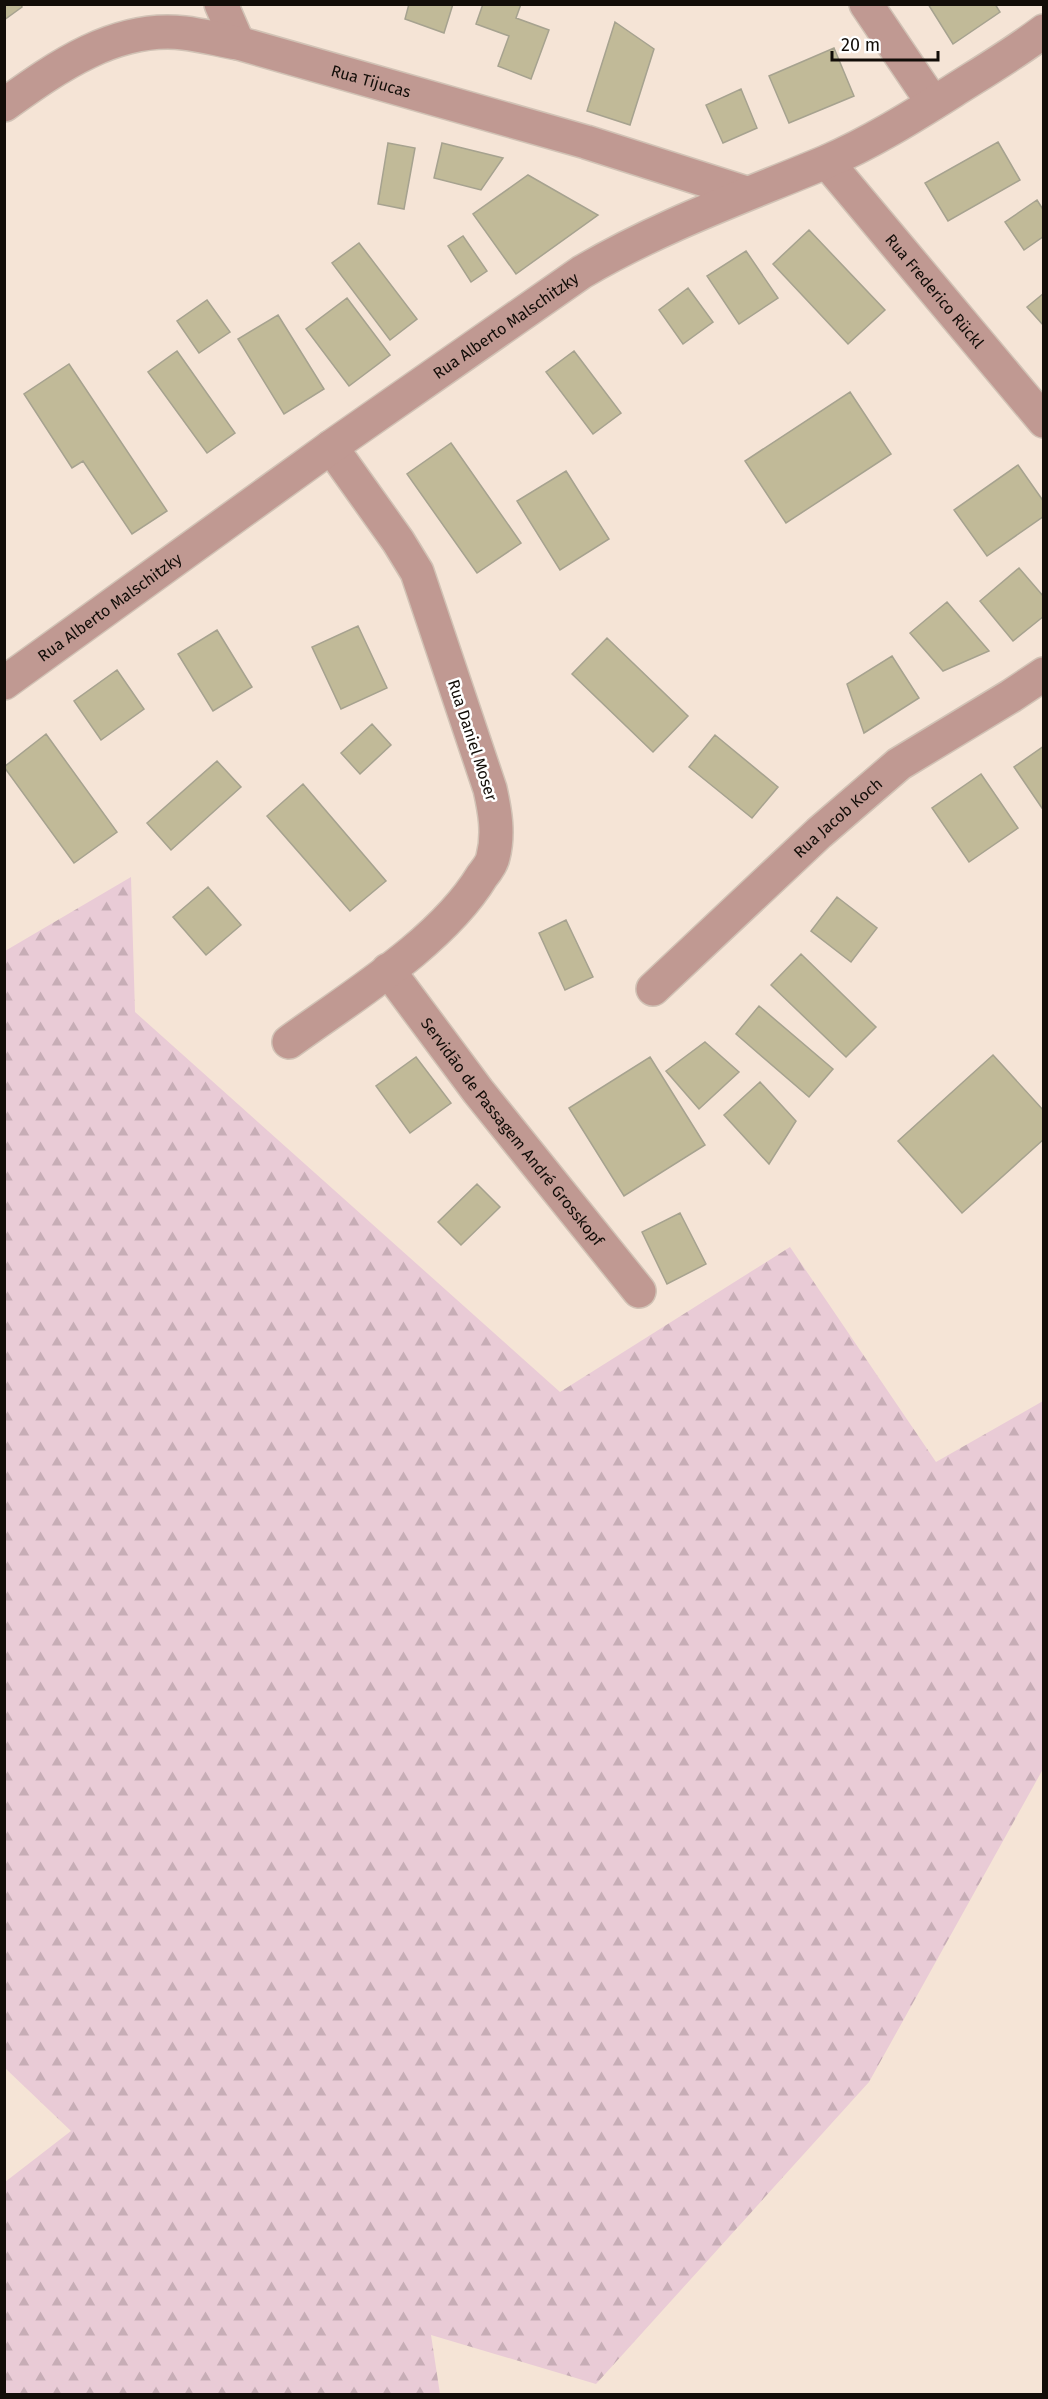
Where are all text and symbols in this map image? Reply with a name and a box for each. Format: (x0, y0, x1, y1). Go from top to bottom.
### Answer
scale bar (832, 24, 938, 62)
text: 20 m (841, 34, 880, 56)
street label: Rua Tijucas (329, 61, 413, 102)
street label: Rua Frederico Rückl (881, 230, 988, 352)
street label: Rua Alberto Malschitzky (429, 268, 582, 383)
street label: Rua Alberto Malschitzky (34, 549, 186, 666)
street label: Rua Daniel Moser (444, 677, 501, 804)
street label: Rua Jacob Koch (790, 774, 886, 862)
street label: Servidão de Passagem André Grosskopf (417, 1014, 609, 1251)

